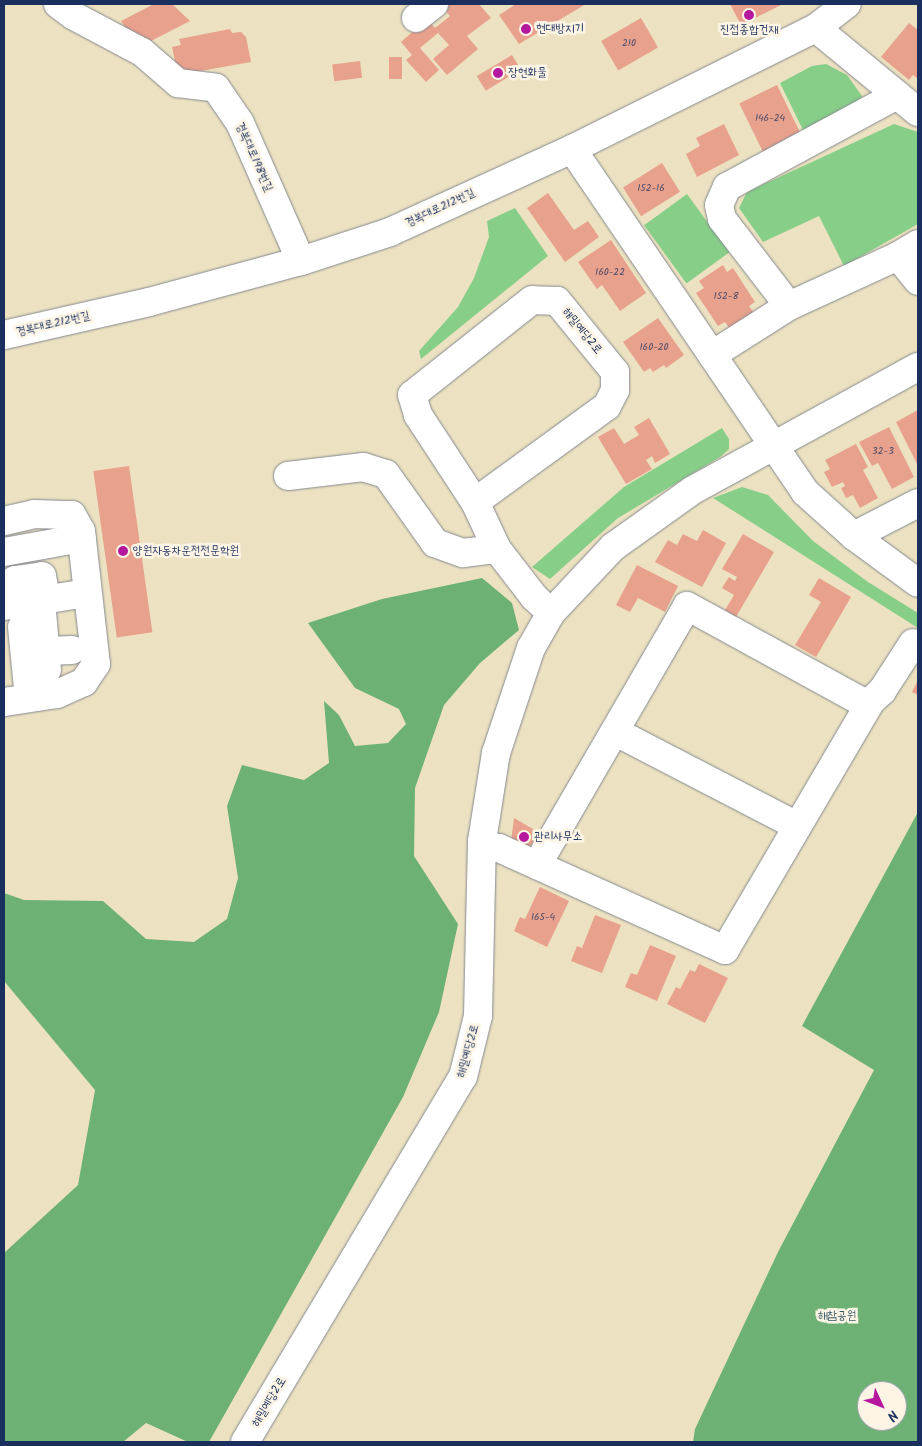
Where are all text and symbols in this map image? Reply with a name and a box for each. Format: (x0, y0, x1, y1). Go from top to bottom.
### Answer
marker: 진접종합건재 (743, 9, 755, 21)
place label: 현대방지기 (536, 22, 584, 36)
marker: 현대방지기 (520, 23, 532, 35)
place label: 진접종합건재 (720, 23, 778, 37)
house number: 210 (622, 38, 636, 50)
place label: 장현화물 (508, 66, 547, 80)
marker: 장현화물 (492, 67, 504, 79)
house number: 146-24 (755, 113, 785, 125)
street label: 경복대로198번길 (232, 120, 276, 194)
house number: 152-16 (637, 183, 665, 195)
street label: 경복대로212번길 (403, 185, 477, 231)
house number: 160-22 (595, 267, 625, 279)
house number: 152-8 (714, 291, 738, 303)
street label: 해밀예당2로 (559, 305, 605, 357)
street label: 경복대로212번길 (15, 308, 91, 340)
house number: 160-20 (639, 342, 669, 354)
house number: 32-3 (872, 446, 894, 458)
place label: 양원자동차운전전문학원 (133, 544, 239, 558)
marker: 양원자동차운전전문학원 (117, 545, 129, 557)
place label: 관리사무소 (534, 830, 582, 844)
marker: 관리사무소 (518, 831, 530, 843)
house number: 165-4 (531, 912, 555, 924)
street label: 해밀예당2로 (453, 1022, 483, 1080)
park label: 해참공원 (818, 1309, 856, 1323)
street label: 해밀예당2로 (249, 1375, 289, 1429)
north arrow (857, 1381, 907, 1431)
text: N (881, 1405, 903, 1426)

